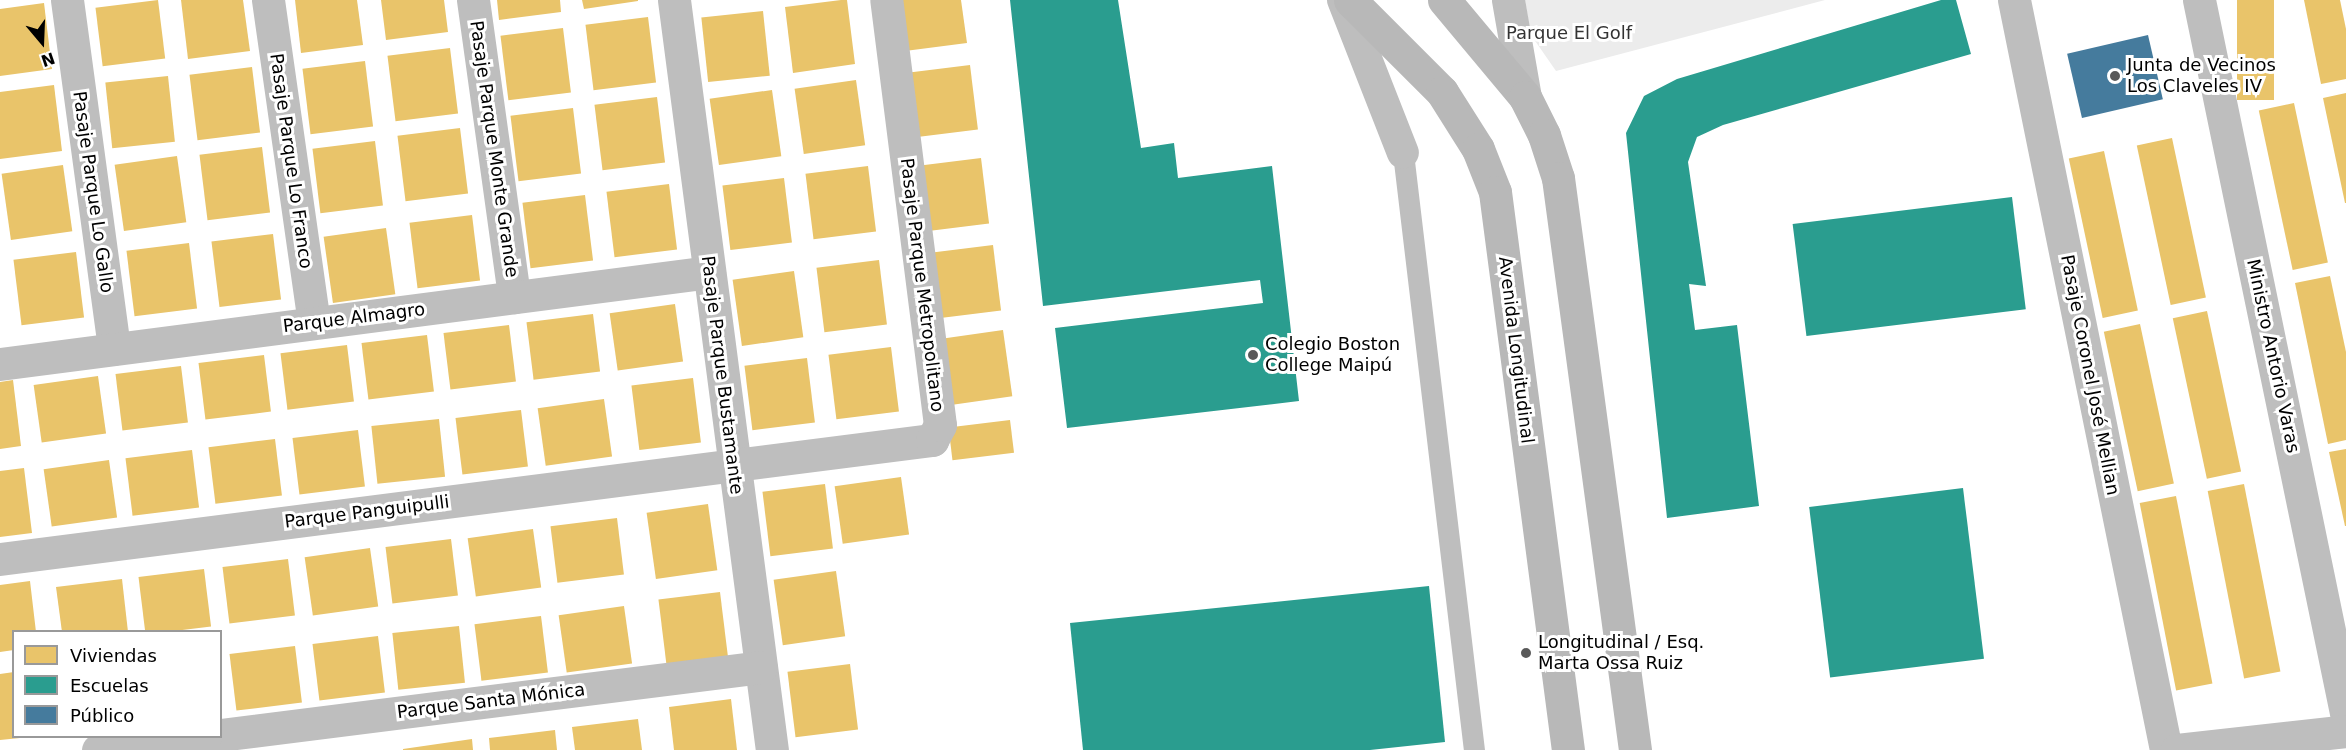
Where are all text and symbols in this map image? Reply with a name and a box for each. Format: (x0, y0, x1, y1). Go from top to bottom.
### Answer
north arrow (12, 12, 72, 72)
street label: Pasaje Parque Monte Grande (465, 19, 523, 279)
park label: Parque El Golf (1506, 22, 1632, 44)
text: N (39, 48, 57, 71)
street label: Pasaje Parque Lo Franco (265, 52, 317, 270)
place label: Junta de Vecinos Los Claveles IV (2127, 55, 2276, 98)
marker: Junta de Vecinos Los Claveles IV (2108, 69, 2122, 83)
street label: Pasaje Parque Lo Gallo (68, 90, 118, 294)
street label: Pasaje Parque Metropolitano (896, 157, 948, 413)
street label: Pasaje Coronel José Mellian (2056, 253, 2124, 497)
street label: Pasaje Parque Bustamante (697, 254, 747, 496)
street label: Avenida Longitudinal (1494, 255, 1538, 445)
street label: Ministro Antorio Varas (2242, 257, 2304, 455)
street label: Parque Almagro (282, 299, 426, 337)
place label: Colegio Boston College Maipú (1265, 334, 1400, 376)
marker: Colegio Boston College Maipú (1246, 348, 1260, 362)
street label: Parque Panguipulli (283, 491, 451, 533)
legend (12, 630, 222, 738)
place label: Longitudinal / Esq. Marta Ossa Ruiz (1538, 632, 1704, 674)
text: Viviendas (70, 645, 157, 666)
marker: Longitudinal / Esq. Marta Ossa Ruiz (1519, 646, 1533, 660)
text: Escuelas (70, 675, 149, 696)
street label: Parque Santa Mónica (396, 679, 586, 723)
text: Público (70, 705, 134, 726)

